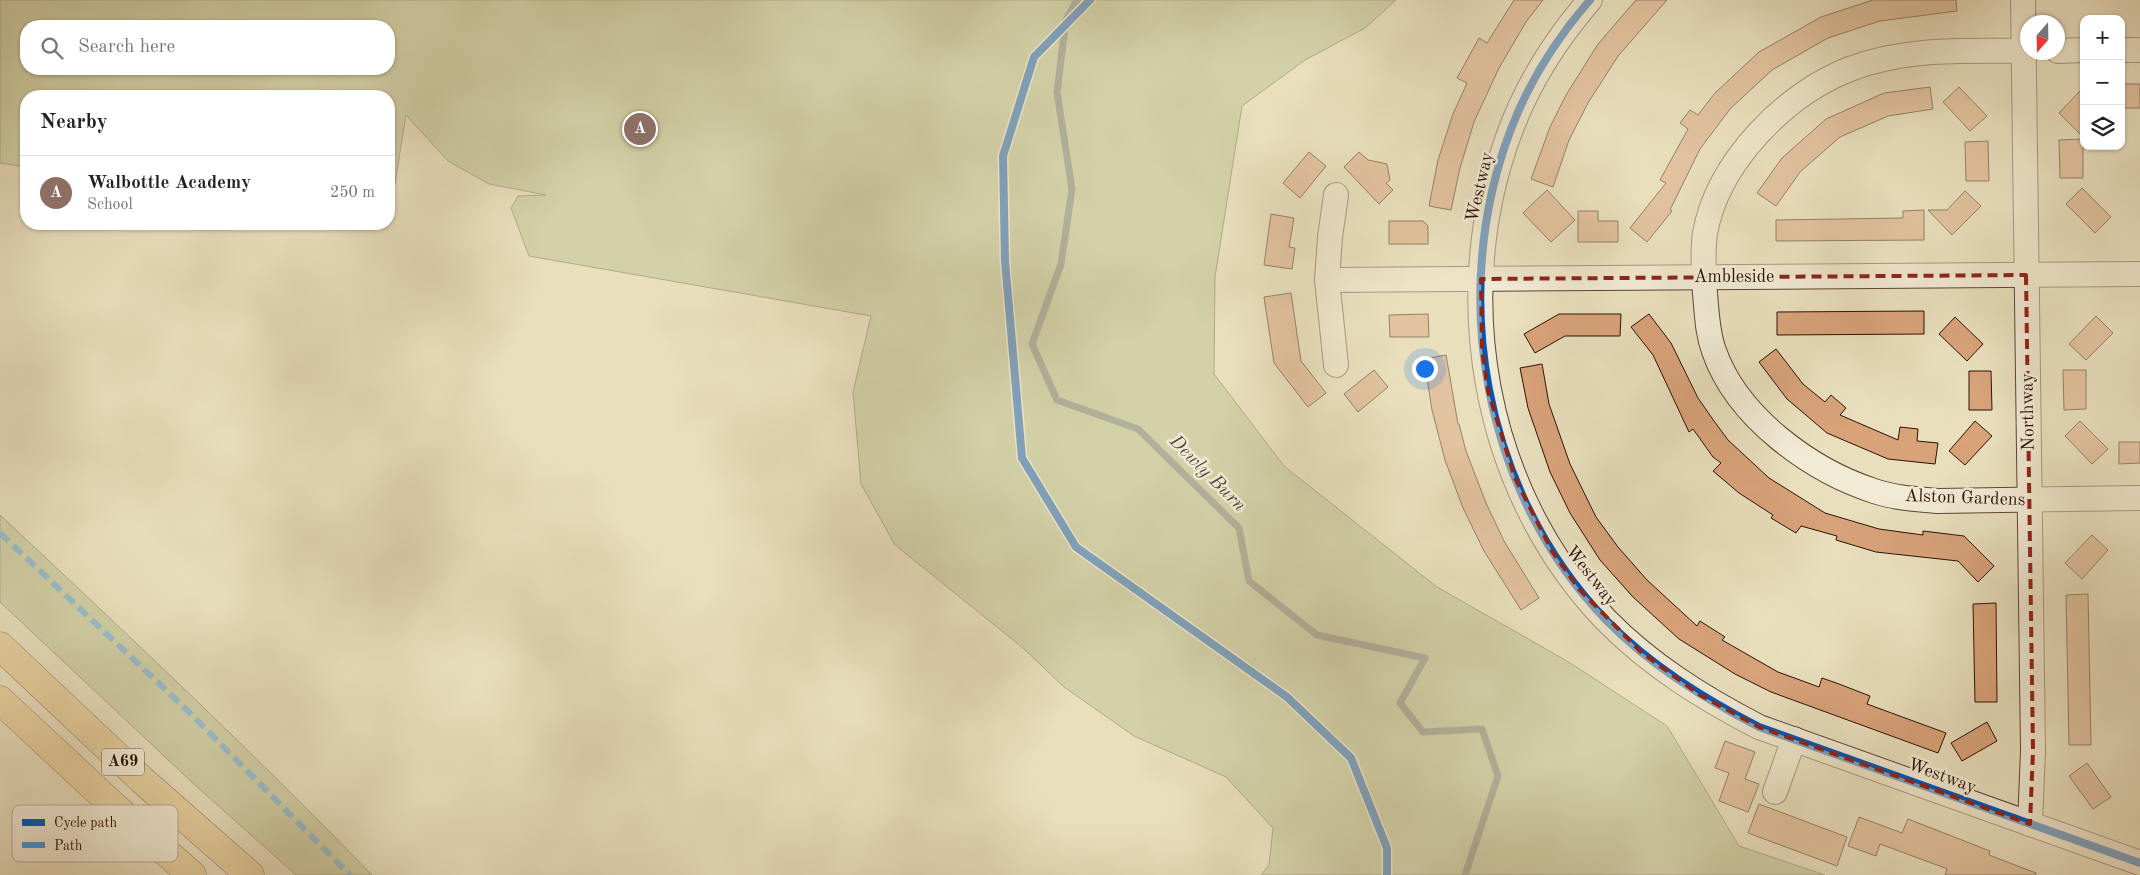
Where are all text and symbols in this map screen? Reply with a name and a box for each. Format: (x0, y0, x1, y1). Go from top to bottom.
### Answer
north arrow (2020, 15, 2065, 60)
map controls (2080, 15, 2125, 150)
button: + (2080, 15, 2125, 60)
search box (20, 20, 395, 75)
icon: search (38, 34, 66, 62)
text: Search here (78, 38, 175, 57)
button: − (2080, 60, 2125, 105)
button: layers (2080, 105, 2125, 150)
pin: A (624, 110, 656, 148)
text: Nearby (40, 112, 108, 133)
street label: Westway (1463, 150, 1497, 224)
text: Walbottle Academy (87, 174, 251, 193)
text: A (50, 185, 62, 201)
text: 250 m (330, 185, 375, 201)
text: School (87, 197, 133, 213)
street label: Ambleside (1694, 268, 1774, 286)
your location (1412, 356, 1438, 382)
street label: Northway (2018, 372, 2038, 451)
water label: Dewly Burn (1164, 431, 1249, 516)
street label: Alston Gardens (1904, 487, 2026, 509)
street label: Westway (1562, 542, 1620, 610)
road number: A69 (102, 749, 144, 776)
street label: Westway (1905, 755, 1979, 797)
legend (12, 805, 178, 862)
text: Cycle path (54, 816, 117, 830)
text: Path (54, 839, 83, 853)

